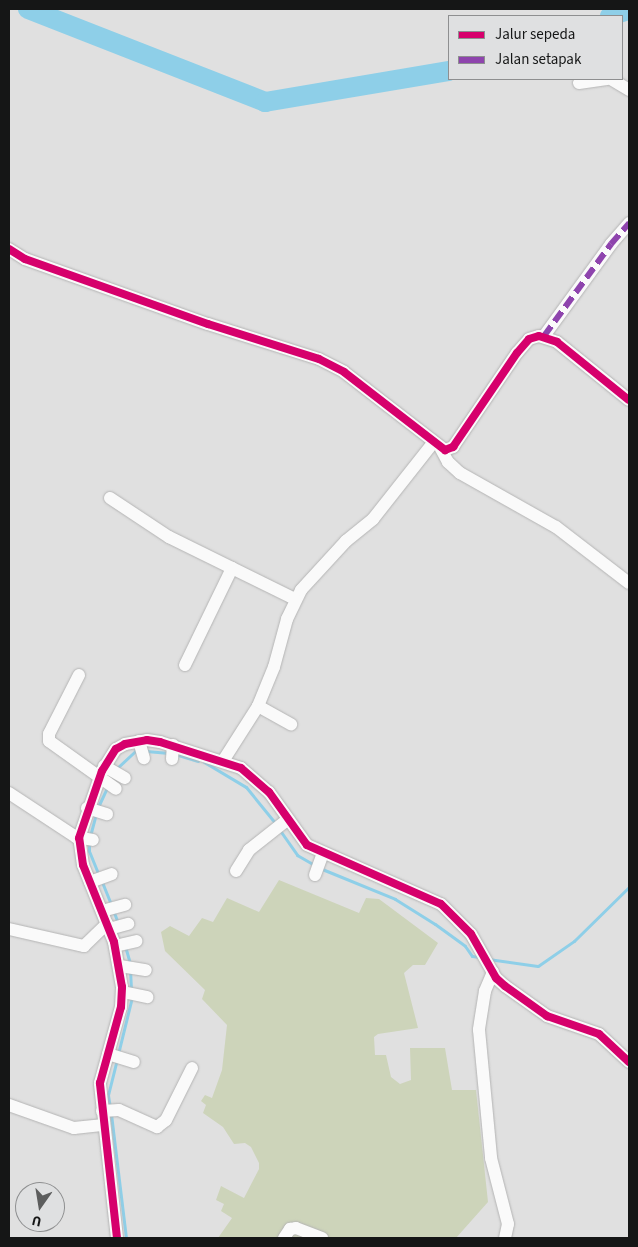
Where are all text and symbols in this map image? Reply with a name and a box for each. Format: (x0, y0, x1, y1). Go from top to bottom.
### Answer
legend (448, 15, 623, 80)
text: Jalur sepeda (495, 24, 575, 45)
text: Jalan setapak (495, 49, 581, 70)
north arrow (15, 1182, 65, 1232)
text: U (30, 1210, 44, 1231)

